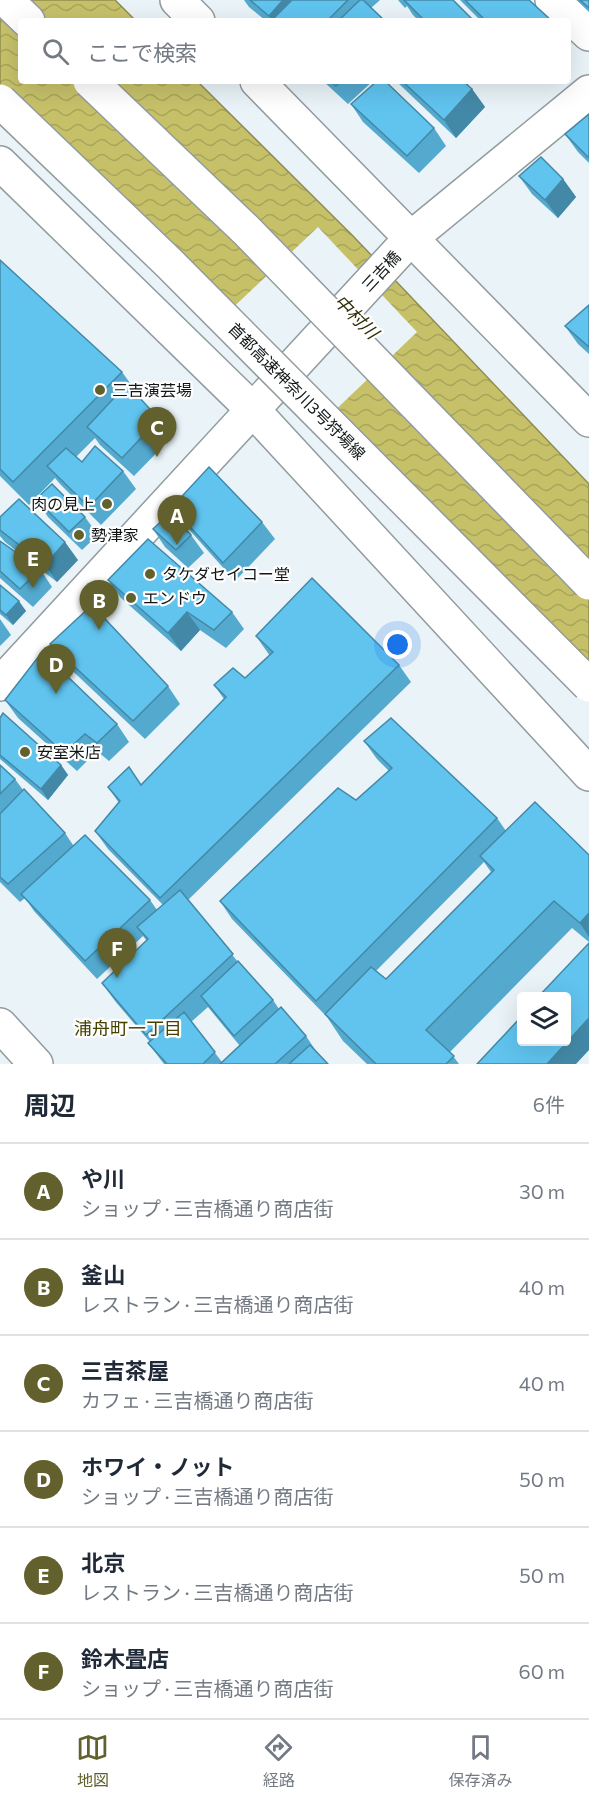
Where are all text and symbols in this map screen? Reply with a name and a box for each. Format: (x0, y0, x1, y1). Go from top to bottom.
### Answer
search box (18, 18, 571, 84)
icon: search (39, 35, 72, 68)
text: ここで検索 (87, 39, 197, 66)
street label: 三吉橋 (357, 247, 404, 295)
water label: 中村川 (330, 289, 385, 345)
street label: 首都高速神奈川3号狩場線 (225, 318, 370, 463)
place label: 三吉演芸場 (112, 380, 192, 399)
marker: 三吉演芸場 (93, 383, 107, 397)
pin: C (138, 408, 176, 457)
place label: 肉の見上 (31, 494, 95, 513)
pin: A (158, 496, 196, 545)
marker: 肉の見上 (100, 497, 114, 511)
place label: 勢津家 (91, 525, 139, 544)
marker: 勢津家 (72, 528, 86, 542)
pin: E (14, 538, 52, 588)
place label: タケダセイコー堂 (162, 564, 290, 583)
marker: タケダセイコー堂 (143, 567, 157, 581)
pin: B (80, 580, 118, 630)
place label: エンドウ (143, 588, 207, 607)
marker: エンドウ (124, 591, 138, 605)
your location (383, 630, 412, 659)
pin: D (36, 644, 76, 694)
place label: 安室米店 (37, 742, 101, 761)
marker: 安室米店 (18, 745, 32, 759)
pin: F (98, 928, 136, 978)
map controls (517, 992, 571, 1046)
button: layers (517, 992, 571, 1046)
district label: 浦舟町一丁目 (74, 1017, 182, 1039)
text: 周辺 (24, 1089, 76, 1120)
text: 6件 (533, 1092, 565, 1116)
text: や川 (81, 1165, 125, 1192)
text: A (36, 1179, 51, 1203)
text: 30 m (519, 1179, 565, 1203)
text: ショップ · 三吉橋通り商店街 (81, 1196, 333, 1220)
text: 釜山 (81, 1261, 125, 1288)
text: B (37, 1275, 50, 1299)
text: 40 m (519, 1275, 565, 1299)
text: レストラン · 三吉橋通り商店街 (81, 1292, 353, 1316)
text: 三吉茶屋 (81, 1357, 169, 1384)
text: C (37, 1371, 50, 1395)
text: 40 m (519, 1371, 565, 1395)
text: カフェ · 三吉橋通り商店街 (81, 1388, 313, 1412)
text: ホワイ・ノット (81, 1453, 235, 1480)
text: D (36, 1467, 51, 1491)
text: 50 m (519, 1467, 565, 1491)
text: ショップ · 三吉橋通り商店街 (81, 1484, 333, 1508)
text: 北京 (81, 1549, 125, 1576)
text: E (38, 1563, 49, 1587)
text: 50 m (519, 1563, 565, 1587)
text: レストラン · 三吉橋通り商店街 (81, 1580, 353, 1604)
text: 鈴木畳店 (81, 1645, 169, 1672)
text: F (38, 1659, 49, 1683)
text: 60 m (519, 1659, 565, 1683)
text: ショップ · 三吉橋通り商店街 (81, 1676, 333, 1700)
tab: 地図 (76, 1731, 109, 1791)
tab: 経路 (262, 1731, 295, 1791)
tab: 保存済み (448, 1731, 512, 1791)

